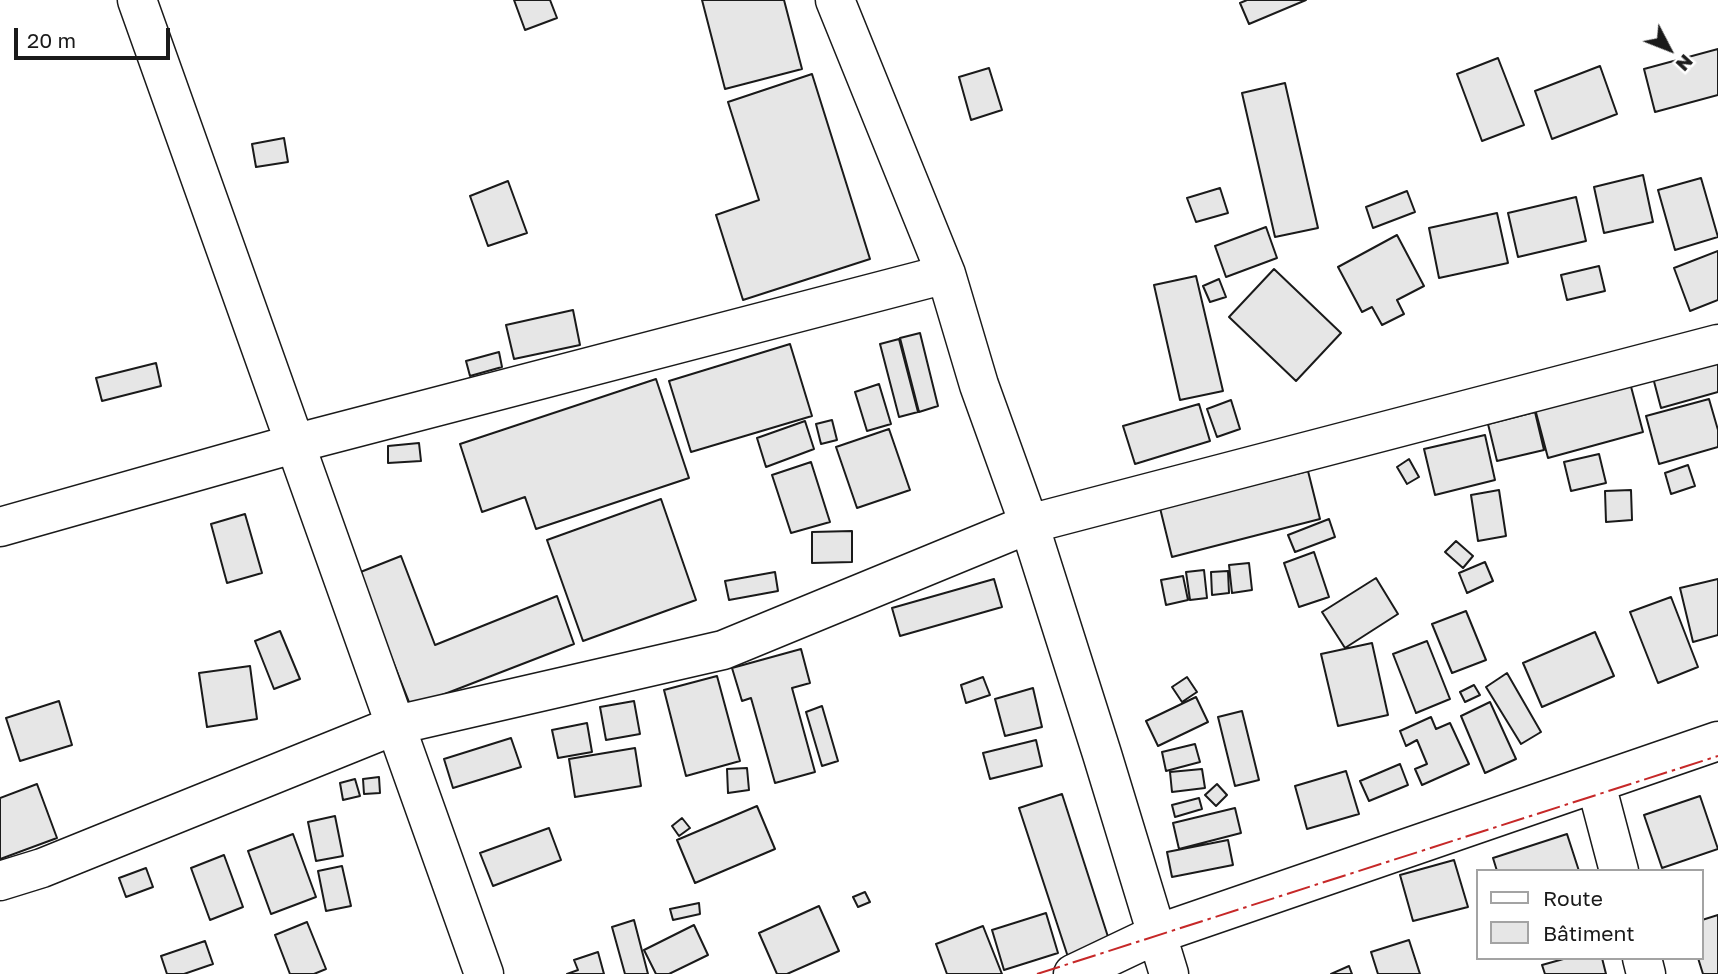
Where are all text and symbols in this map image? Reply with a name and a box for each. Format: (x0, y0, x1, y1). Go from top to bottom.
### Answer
scale bar (18, 14, 173, 58)
north arrow (1634, 14, 1704, 84)
text: 20 m (27, 27, 76, 53)
text: N (1672, 50, 1698, 76)
legend (1476, 869, 1704, 960)
text: Route (1543, 885, 1603, 911)
text: Bâtiment (1543, 920, 1635, 946)

